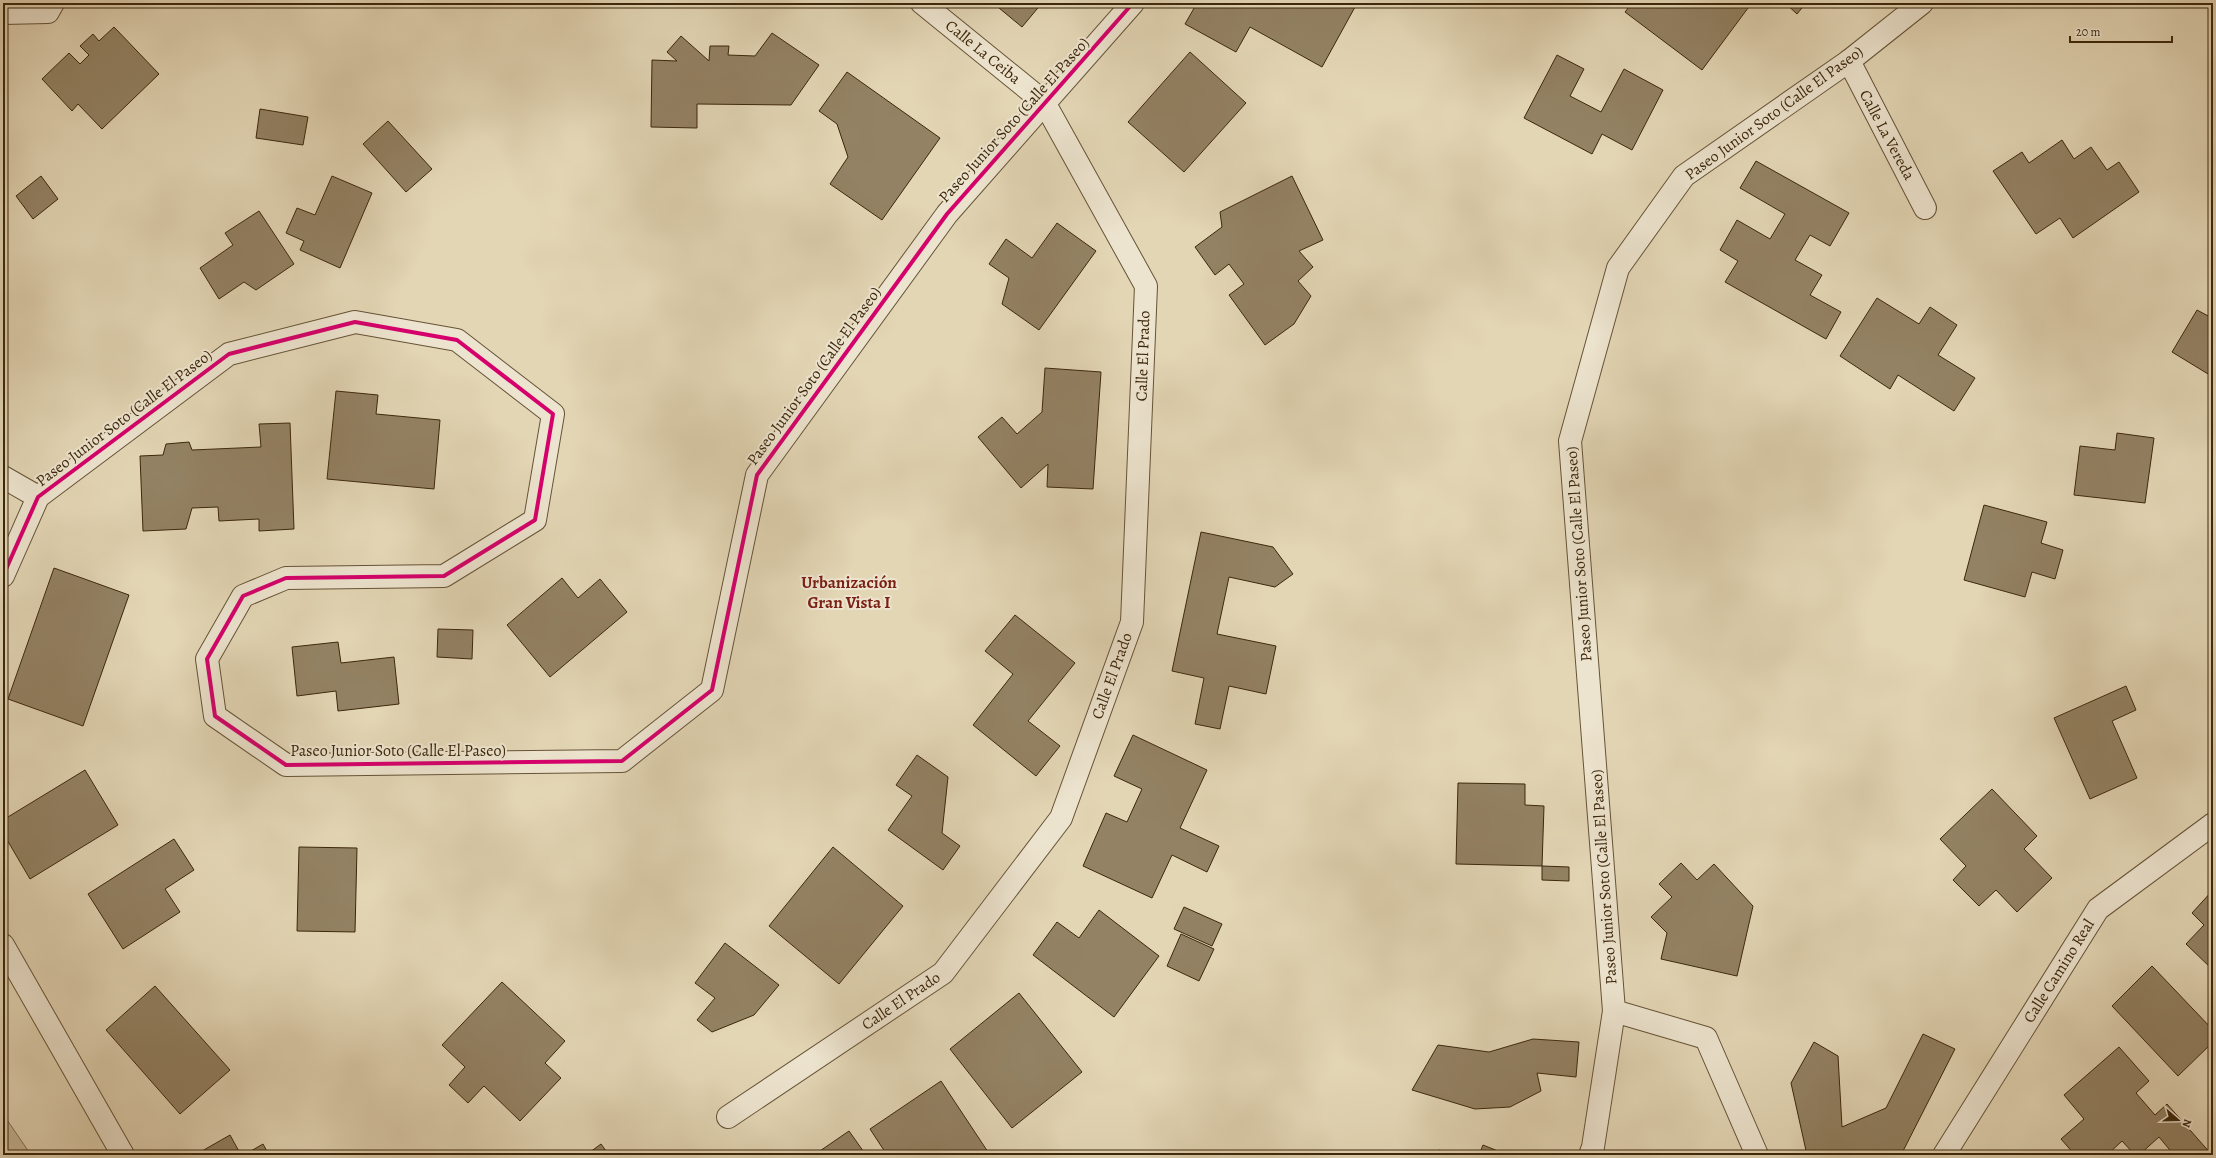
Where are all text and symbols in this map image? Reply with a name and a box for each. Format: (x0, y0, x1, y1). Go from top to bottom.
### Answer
street label: Calle La Ceiba (941, 15, 1026, 90)
scale bar (2070, 18, 2172, 44)
text: 20 m (2076, 24, 2100, 40)
street label: Paseo Junior Soto (Calle El Paseo) (934, 33, 1094, 207)
street label: Paseo Junior Soto (Calle El Paseo) (1680, 41, 1868, 185)
street label: Calle La Vereda (1854, 86, 1920, 184)
street label: Paseo Junior Soto (Calle El Paseo) (742, 282, 886, 470)
street label: Calle El Prado (1130, 310, 1156, 402)
street label: Paseo Junior Soto (Calle El Paseo) (31, 344, 217, 492)
street label: Paseo Junior Soto (Calle El Paseo) (1561, 446, 1597, 662)
district label: Urbanización Gran Vista I (801, 571, 897, 614)
street label: Calle El Prado (1086, 630, 1138, 722)
street label: Paseo Junior Soto (Calle El Paseo) (290, 740, 506, 762)
street label: Paseo Junior Soto (Calle El Paseo) (1586, 769, 1622, 985)
street label: Calle Camino Real (2018, 915, 2100, 1027)
street label: Calle El Prado (857, 966, 945, 1036)
north arrow (2158, 1100, 2198, 1140)
text: N (2179, 1117, 2195, 1130)

